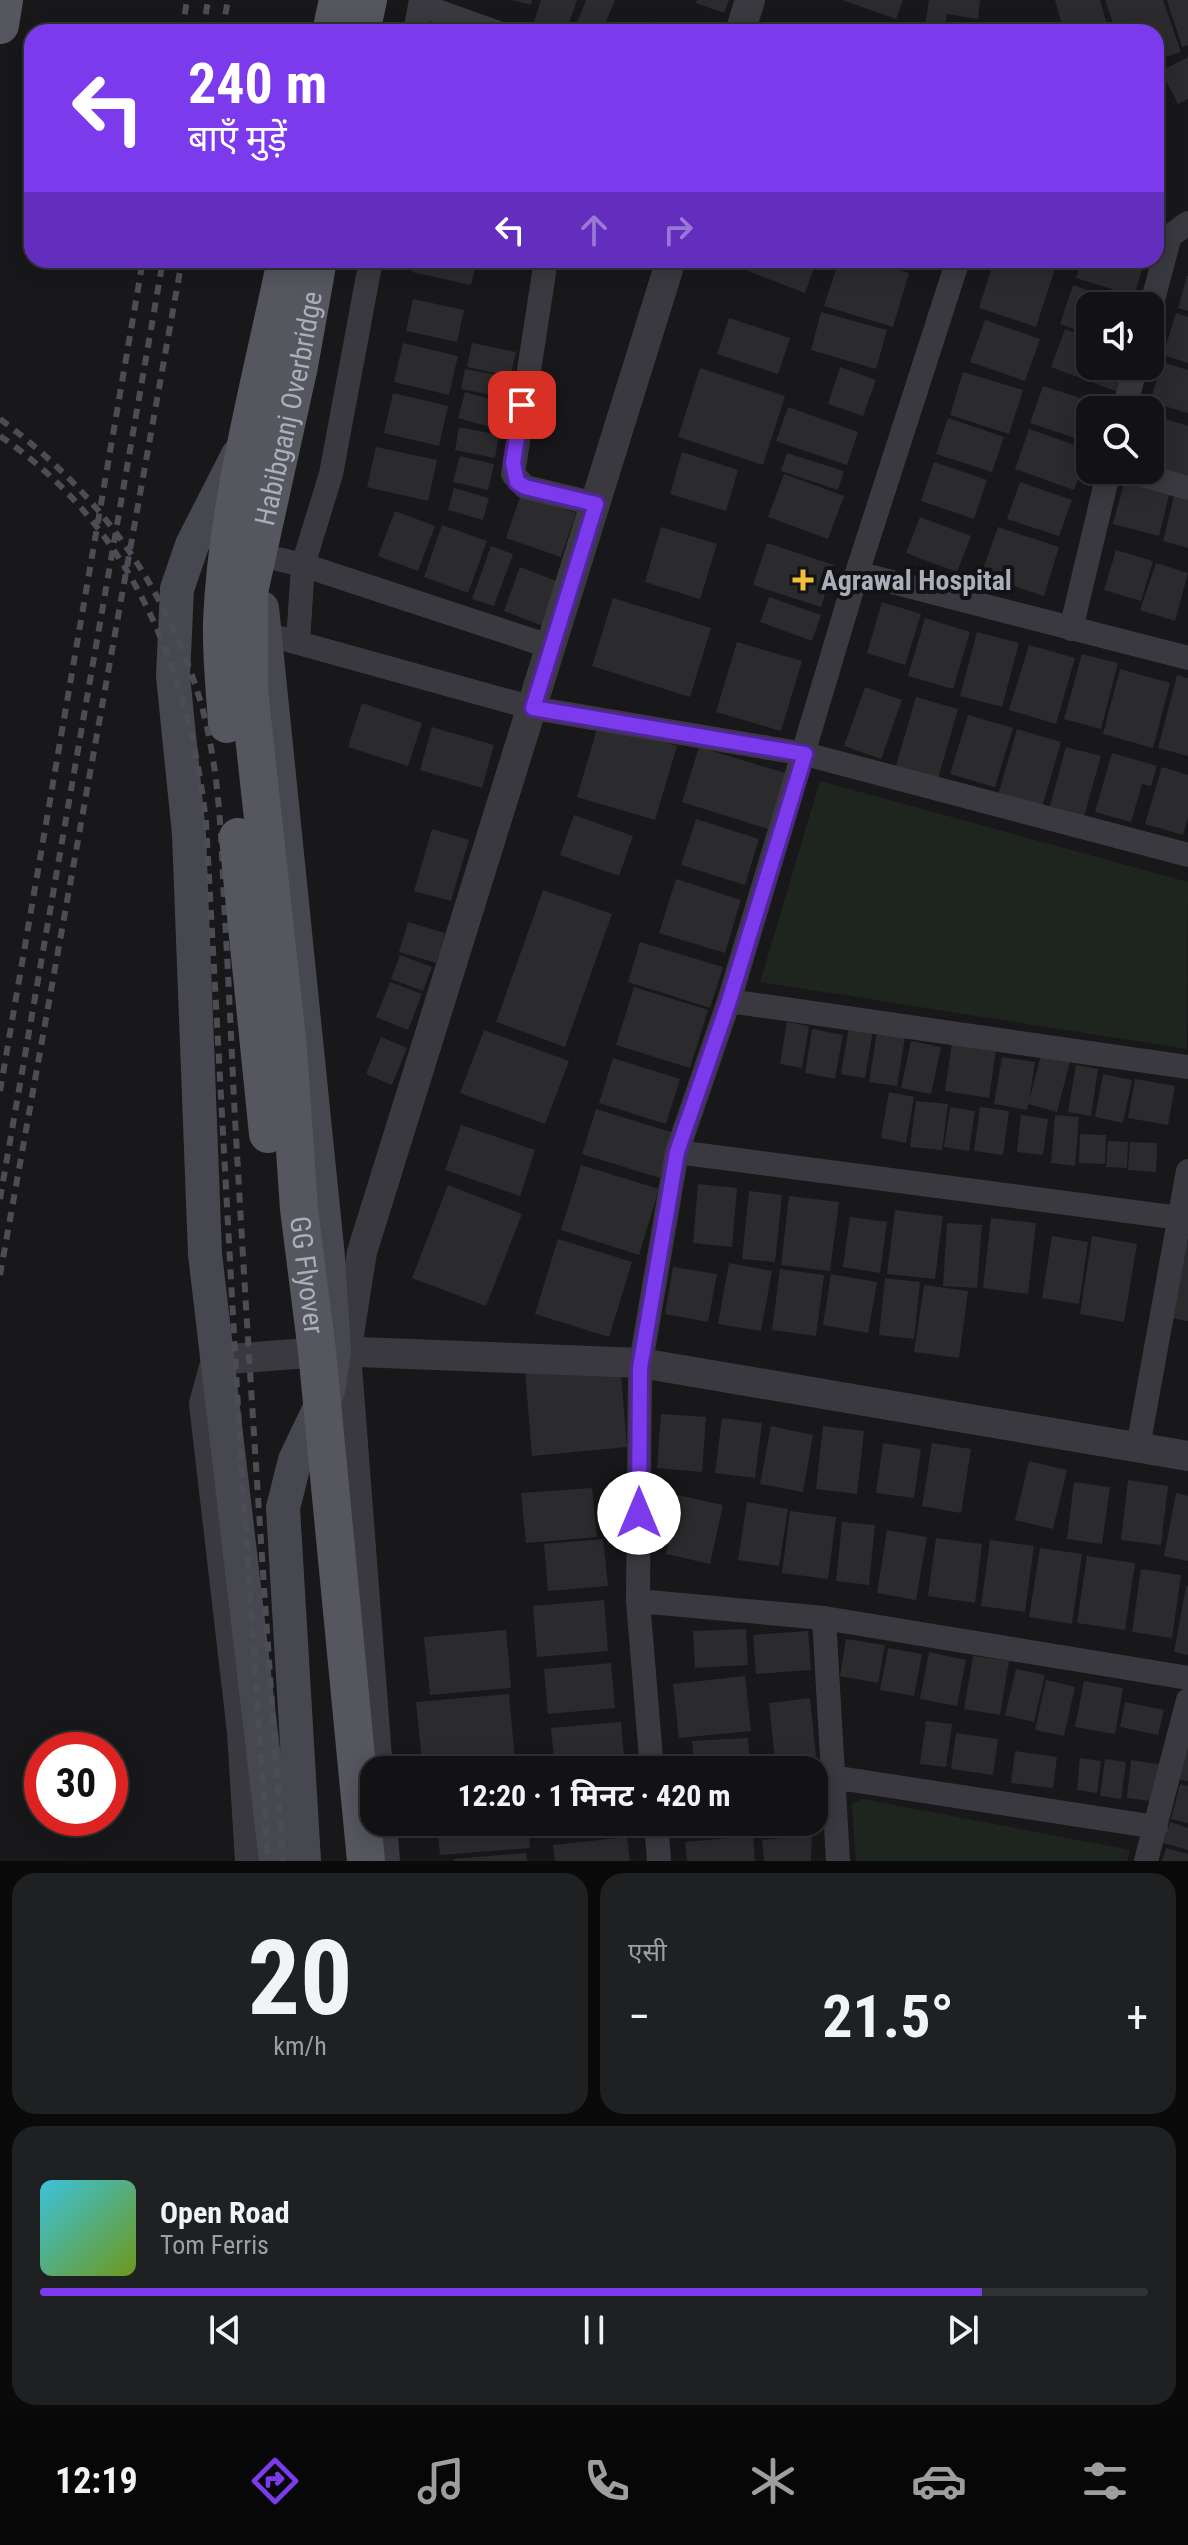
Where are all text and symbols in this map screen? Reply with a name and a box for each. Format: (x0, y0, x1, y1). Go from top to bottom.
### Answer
text: 240 m (188, 51, 327, 117)
icon: left (56, 56, 160, 160)
text: बाएँ मुड़ें (188, 118, 287, 160)
icon: left (488, 208, 532, 252)
icon: ahead (572, 208, 616, 252)
icon: right (656, 208, 700, 252)
street label: Habibganj Overbridge (248, 289, 329, 528)
map controls (1076, 292, 1164, 484)
button: sound (1076, 292, 1164, 380)
pin (488, 371, 556, 439)
icon: arrive (500, 383, 544, 427)
button: search (1076, 396, 1164, 484)
place label: Agrawal Hospital (821, 564, 1012, 597)
marker: Agrawal Hospital (792, 569, 814, 591)
street label: GG Flyover (283, 1214, 331, 1336)
position arrow (597, 1471, 681, 1555)
speed limit sign: 30 (24, 1732, 128, 1836)
text: 12:20 · 1 मिनट · 420 m (457, 1778, 731, 1813)
text: 20 (247, 1918, 353, 2039)
text: एसी (628, 1937, 667, 1967)
text: 21.5° (822, 1981, 954, 2052)
text: − (628, 1991, 650, 2043)
text: + (1126, 1991, 1148, 2043)
text: km/h (273, 2031, 327, 2061)
text: Open Road (160, 2195, 290, 2230)
text: Tom Ferris (160, 2230, 269, 2260)
icon: previous (203, 2308, 247, 2352)
icon: pause (572, 2308, 616, 2352)
icon: next (941, 2308, 985, 2352)
icon: directions (247, 2453, 303, 2509)
icon: music (413, 2453, 469, 2509)
icon: phone (579, 2453, 635, 2509)
icon: climate (745, 2453, 801, 2509)
icon: car (911, 2453, 967, 2509)
icon: filters (1077, 2453, 1133, 2509)
text: 12:19 (55, 2460, 138, 2502)

